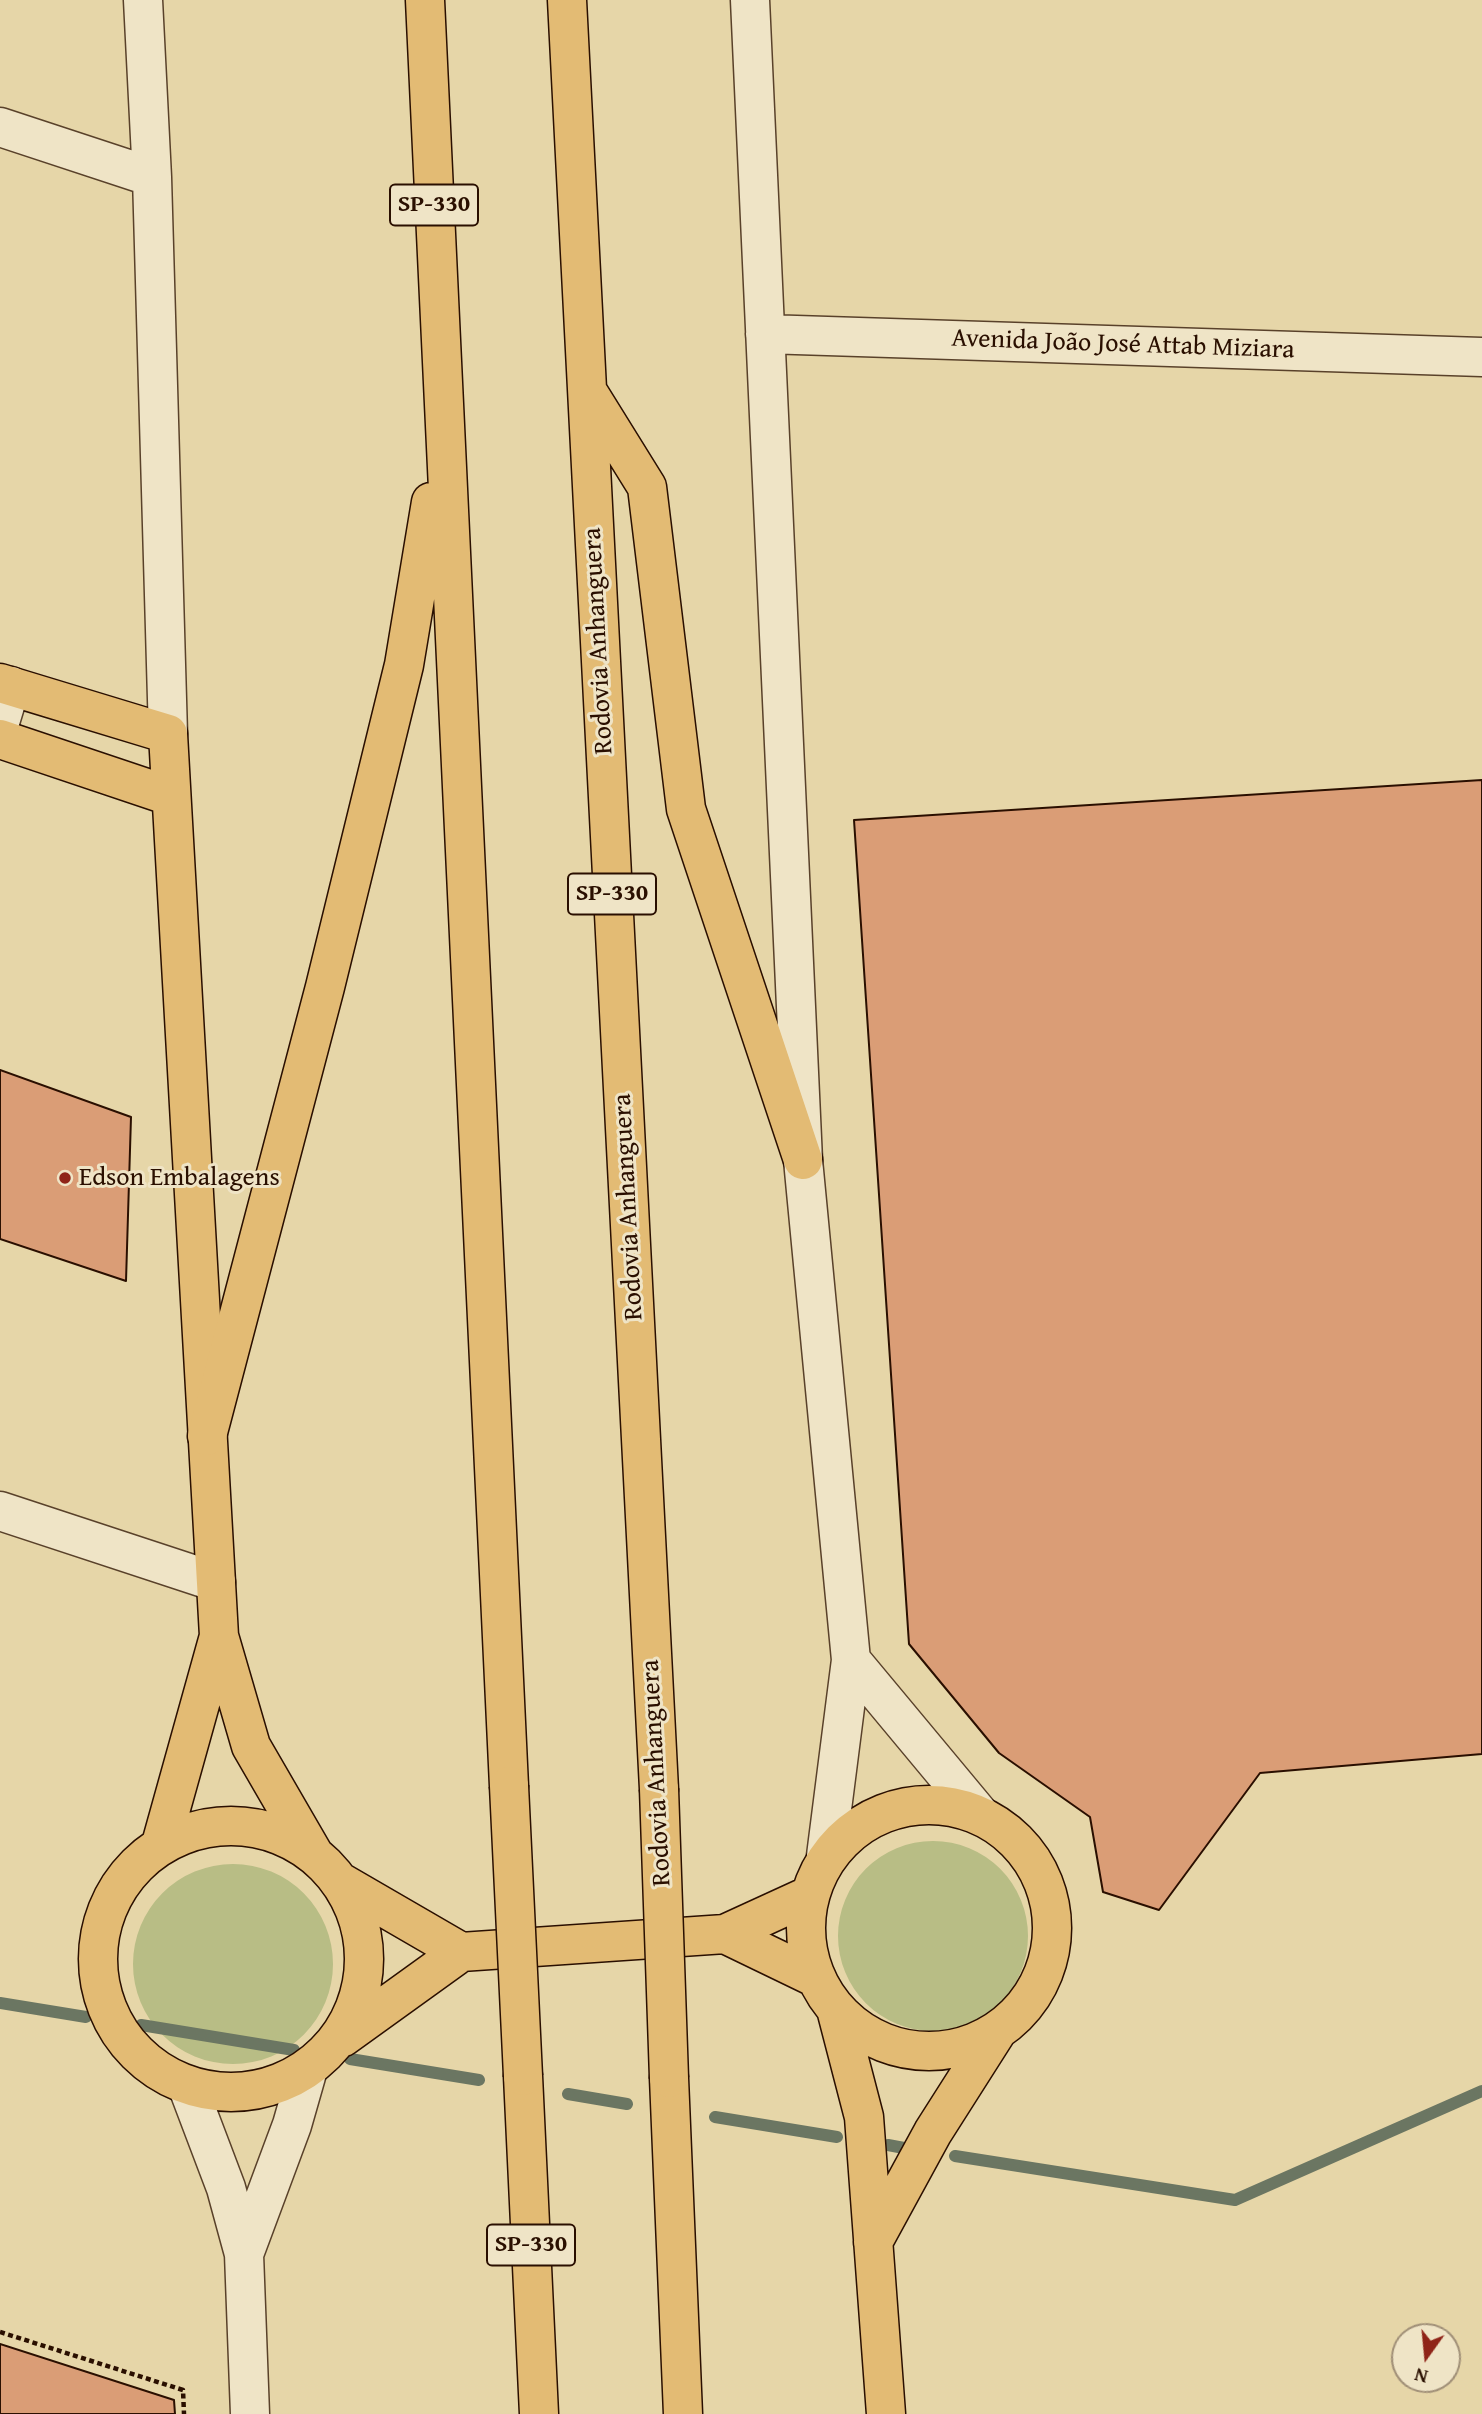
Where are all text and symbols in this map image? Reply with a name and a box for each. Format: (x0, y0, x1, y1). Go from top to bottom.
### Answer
road number: SP-330 (390, 184, 478, 226)
street label: Avenida João José Attab Miziara (951, 323, 1295, 367)
street label: Rodovia Anhanguera (577, 527, 621, 755)
road number: SP-330 (568, 874, 656, 914)
street label: Rodovia Anhanguera (607, 1093, 651, 1321)
place label: Edson Embalagens (79, 1162, 280, 1194)
marker: Edson Embalagens (57, 1170, 73, 1186)
street label: Rodovia Anhanguera (635, 1659, 679, 1887)
road number: SP-330 (487, 2224, 575, 2266)
north arrow (1391, 2323, 1461, 2393)
text: N (1411, 2361, 1431, 2392)

